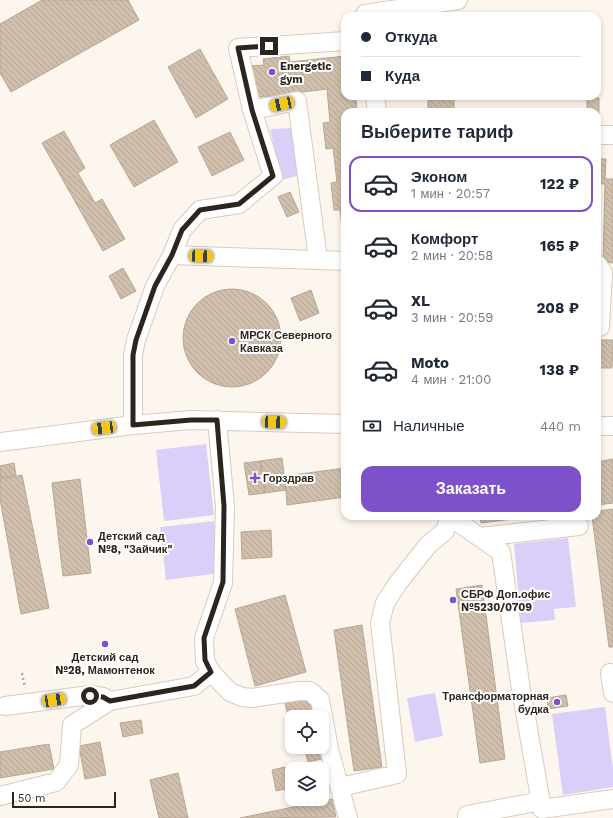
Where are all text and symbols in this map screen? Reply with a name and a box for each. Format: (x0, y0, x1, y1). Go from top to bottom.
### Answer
text: Откуда (385, 28, 437, 46)
route end (260, 37, 278, 55)
place label: Energetic gym (280, 60, 331, 86)
marker: Energetic gym (267, 67, 277, 77)
text: Куда (385, 67, 420, 85)
car (269, 96, 295, 112)
text: Выберите тариф (361, 121, 513, 142)
icon: car (363, 166, 399, 202)
text: Эконом (411, 168, 467, 186)
text: 122 ₽ (540, 175, 579, 193)
text: 1 мин · 20:57 (411, 186, 490, 201)
icon: car (363, 228, 399, 264)
text: Комфорт (411, 230, 478, 248)
text: 165 ₽ (540, 237, 579, 255)
text: 2 мин · 20:58 (411, 248, 493, 263)
car (189, 250, 213, 262)
icon: car (363, 290, 399, 326)
text: XL (411, 292, 430, 310)
text: 208 ₽ (536, 299, 579, 317)
text: 3 мин · 20:59 (411, 310, 493, 325)
place label: МРСК Северного Кавказа (240, 329, 332, 355)
marker: МРСК Северного Кавказа (227, 336, 237, 346)
icon: car (363, 352, 399, 388)
text: Moto (411, 354, 449, 372)
text: 138 ₽ (540, 361, 579, 379)
text: 4 мин · 21:00 (411, 372, 491, 387)
icon: cash (361, 415, 383, 437)
car (262, 416, 286, 428)
text: Наличные (393, 417, 465, 435)
text: 440 m (540, 419, 581, 434)
car (91, 421, 117, 435)
button: Заказать (361, 466, 581, 512)
place label: Горздрав (263, 472, 314, 485)
marker: Горздрав (250, 473, 260, 483)
place label: Детский сад №8, "Зайчик" (98, 530, 172, 556)
marker: Детский сад №8, "Зайчик" (85, 537, 95, 547)
place label: СБРФ Доп.офис №5230/0709 (461, 588, 550, 614)
marker: СБРФ Доп.офис №5230/0709 (448, 595, 458, 605)
marker: Детский сад №28, Мамонтенок (100, 639, 110, 649)
place label: Детский сад №28, Мамонтенок (55, 651, 155, 677)
route start (81, 687, 99, 705)
place label: Трансформаторная будка (442, 690, 550, 716)
car (41, 692, 67, 708)
marker: Трансформаторная будка (552, 697, 562, 707)
map controls (285, 710, 329, 806)
button: locate (285, 710, 329, 754)
button: layers (285, 762, 329, 806)
scale bar (12, 790, 116, 809)
text: 50 m (18, 792, 45, 805)

